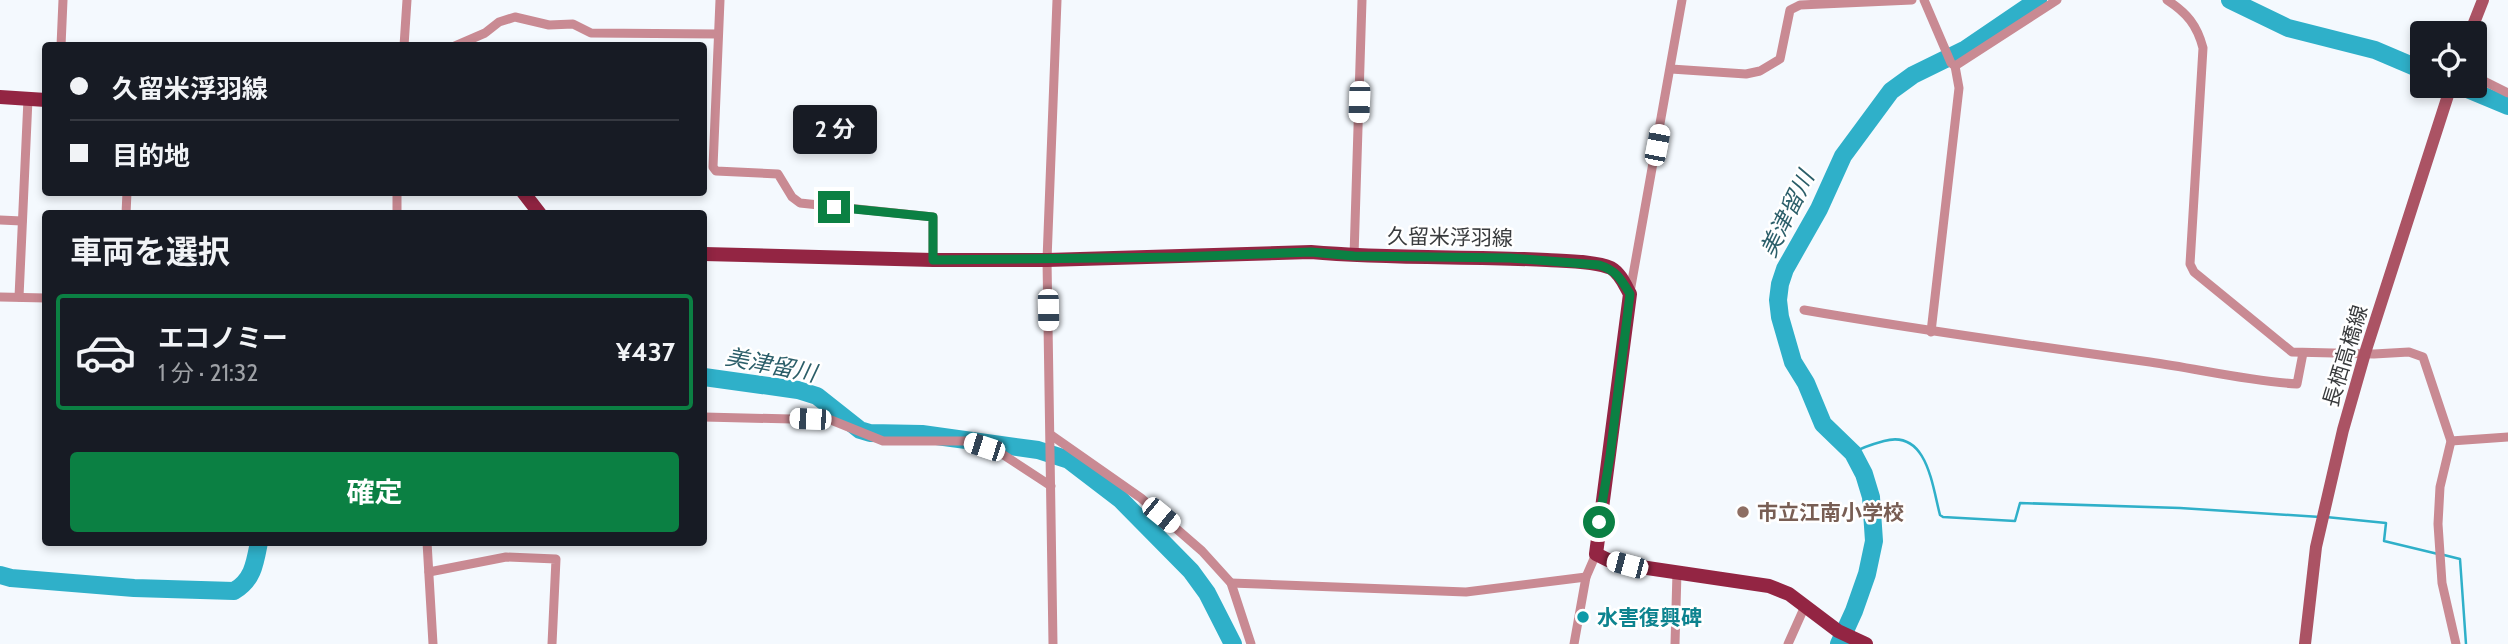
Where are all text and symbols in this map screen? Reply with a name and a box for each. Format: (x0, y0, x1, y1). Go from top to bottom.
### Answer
map controls (2410, 21, 2487, 98)
button: locate (2410, 21, 2487, 98)
text: 久留米浮羽線 (112, 73, 268, 105)
car (1348, 81, 1371, 123)
callout: 2 分 (792, 106, 876, 154)
text: 2 分 (815, 115, 855, 143)
car (1643, 122, 1672, 168)
text: 目的地 (112, 140, 190, 172)
water label: 美津留川 (1754, 164, 1821, 261)
route end (818, 191, 850, 223)
street label: 久留米浮羽線 (1387, 223, 1513, 251)
text: 車両を選択 (70, 232, 230, 271)
car (1038, 289, 1059, 331)
street label: 長栖高橋線 (2318, 302, 2372, 410)
icon: car (74, 321, 137, 384)
text: エコノミー (158, 322, 288, 354)
text: ¥437 (616, 336, 675, 368)
water label: 美津留川 (723, 342, 822, 388)
text: 1 分 · 21:32 (158, 359, 258, 387)
car (789, 408, 832, 430)
car (961, 431, 1008, 463)
button: 確定 (70, 452, 679, 532)
car (1139, 494, 1184, 536)
place label: 市立江南小学校 (1757, 500, 1904, 525)
marker: 市立江南小学校 (1735, 504, 1751, 520)
route start (1583, 506, 1615, 538)
car (1604, 549, 1651, 581)
place label: 水害復興碑 (1597, 605, 1702, 630)
marker: 水害復興碑 (1575, 609, 1591, 625)

